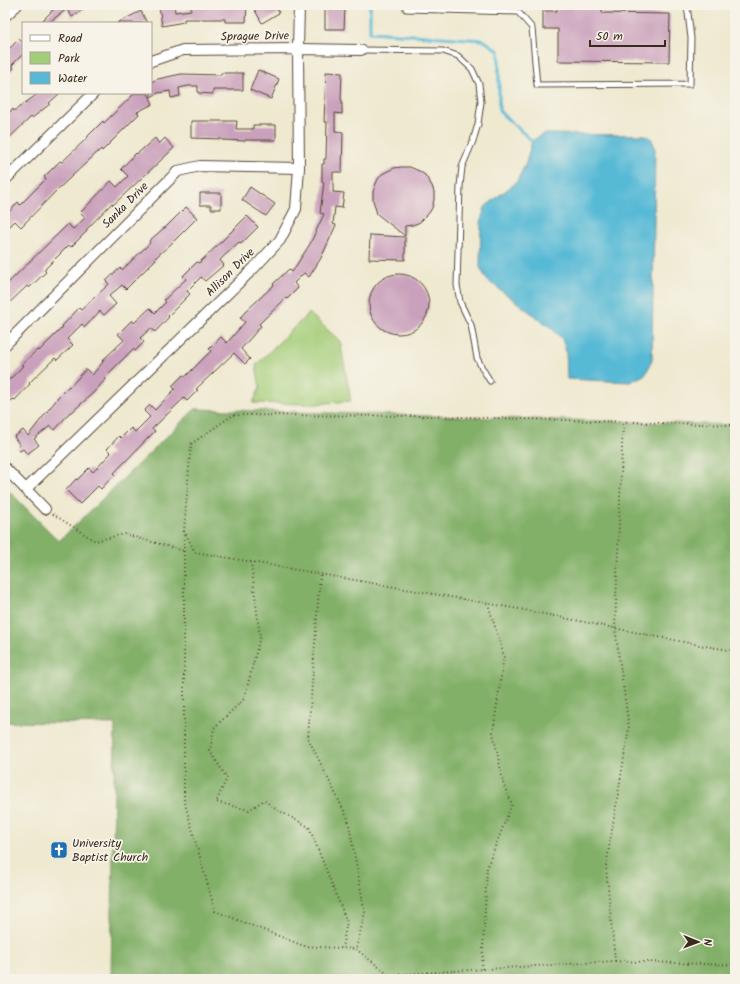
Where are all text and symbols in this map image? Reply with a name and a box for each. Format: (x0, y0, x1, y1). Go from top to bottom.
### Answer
legend (22, 22, 152, 94)
scale bar (590, 22, 665, 48)
street label: Sprague Drive (221, 26, 290, 47)
text: 50 m (596, 27, 623, 46)
text: Road (58, 29, 83, 48)
text: Park (58, 49, 80, 68)
text: Water (58, 69, 88, 88)
street label: Sanka Drive (98, 177, 154, 233)
street label: Allison Drive (201, 243, 260, 301)
place label: University Baptist Church (72, 834, 148, 867)
church icon: University Baptist Church (49, 840, 69, 860)
north arrow (678, 922, 718, 962)
text: N (698, 939, 716, 946)

